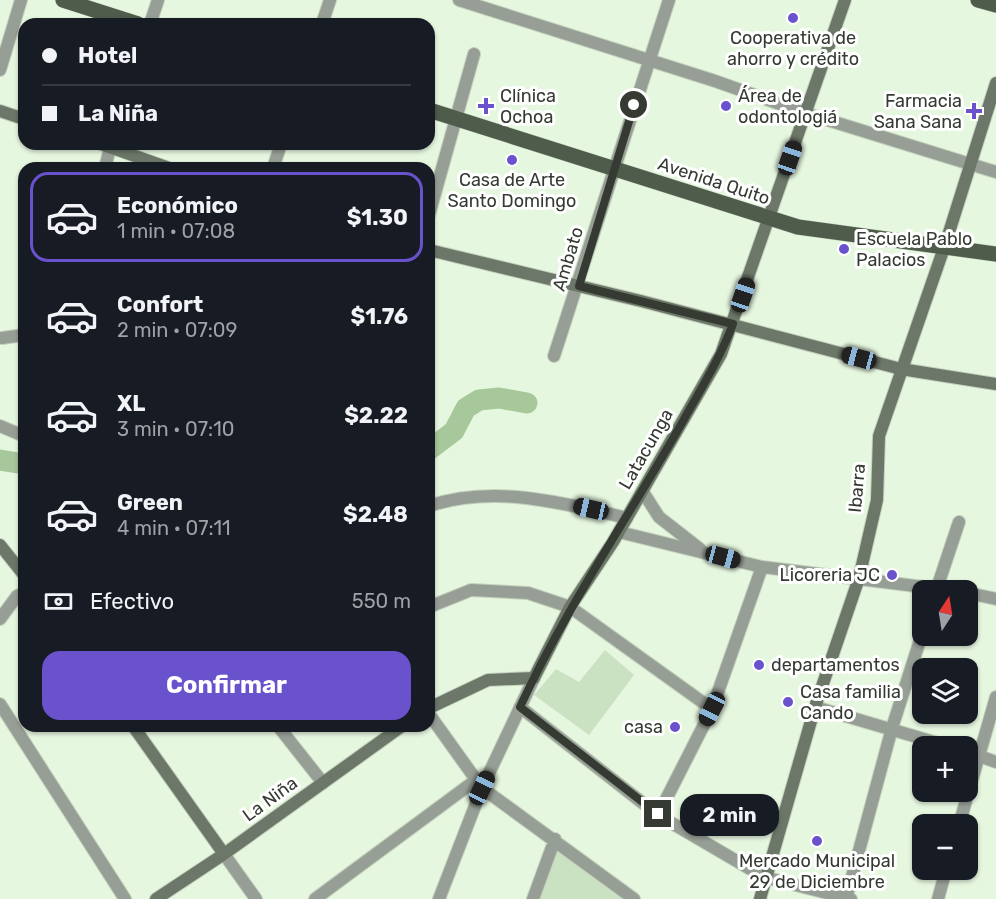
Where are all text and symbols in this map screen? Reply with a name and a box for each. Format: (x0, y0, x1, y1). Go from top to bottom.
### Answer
marker: Cooperativa de ahorro y crédito (786, 11, 800, 25)
place label: Cooperativa de ahorro y crédito (727, 27, 859, 70)
text: Hotel (78, 42, 137, 69)
place label: Clínica Ochoa (500, 85, 556, 128)
place label: Área de odontologiá (738, 85, 837, 128)
place label: Farmacia Sana Sana (874, 90, 962, 133)
route start (620, 91, 647, 118)
marker: Clínica Ochoa (477, 97, 495, 115)
marker: Área de odontologiá (719, 99, 733, 113)
text: La Niña (78, 100, 158, 127)
marker: Farmacia Sana Sana (967, 104, 981, 118)
car (776, 138, 804, 178)
marker: Casa de Arte Santo Domingo (505, 153, 519, 167)
street label: Avenida Quito (655, 153, 773, 209)
place label: Casa de Arte Santo Domingo (448, 169, 576, 212)
icon: car (45, 190, 99, 244)
text: Económico (117, 192, 238, 219)
text: $1.30 (347, 204, 408, 231)
text: 1 min · 07:08 (117, 219, 235, 243)
street label: Ambato (548, 224, 588, 294)
place label: Escuela Pablo Palacios (856, 228, 972, 271)
marker: Escuela Pablo Palacios (837, 242, 851, 256)
car (729, 275, 757, 315)
icon: car (45, 289, 99, 343)
text: Confort (117, 291, 203, 318)
text: $1.76 (350, 303, 408, 330)
text: 2 min · 07:09 (117, 318, 237, 342)
car (839, 345, 879, 371)
icon: car (45, 388, 99, 442)
text: XL (117, 390, 145, 417)
text: $2.22 (344, 402, 408, 429)
street label: Latacunga (614, 405, 678, 493)
text: 3 min · 07:10 (117, 417, 234, 441)
street label: Ibarra (844, 463, 870, 513)
icon: car (45, 487, 99, 541)
text: Green (117, 489, 183, 516)
car (571, 496, 611, 522)
text: $2.48 (343, 501, 408, 528)
text: 4 min · 07:11 (117, 516, 231, 540)
car (703, 544, 743, 570)
place label: Licoreria JC (780, 564, 880, 586)
marker: Licoreria JC (885, 568, 899, 582)
north arrow (912, 580, 978, 646)
map controls (912, 580, 978, 880)
icon: cash (42, 585, 75, 618)
text: Efectivo (90, 588, 174, 615)
text: 550 m (352, 589, 411, 613)
button: Confirmar (42, 651, 411, 720)
place label: departamentos (771, 654, 900, 676)
marker: departamentos (752, 658, 766, 672)
button: layers (912, 658, 978, 724)
place label: Casa familia Cando (800, 681, 901, 724)
car (696, 689, 728, 729)
marker: Casa familia Cando (781, 695, 795, 709)
place label: casa (624, 716, 663, 738)
marker: casa (668, 720, 682, 734)
button: + (912, 736, 978, 802)
car (466, 768, 498, 808)
street label: La Niña (238, 772, 302, 826)
callout: 2 min (679, 793, 778, 835)
route end (644, 800, 671, 827)
text: 2 min (702, 803, 757, 827)
button: − (912, 814, 978, 880)
marker: Mercado Municipal 29 de Diciembre (810, 834, 824, 848)
place label: Mercado Municipal 29 de Diciembre (739, 850, 895, 893)

